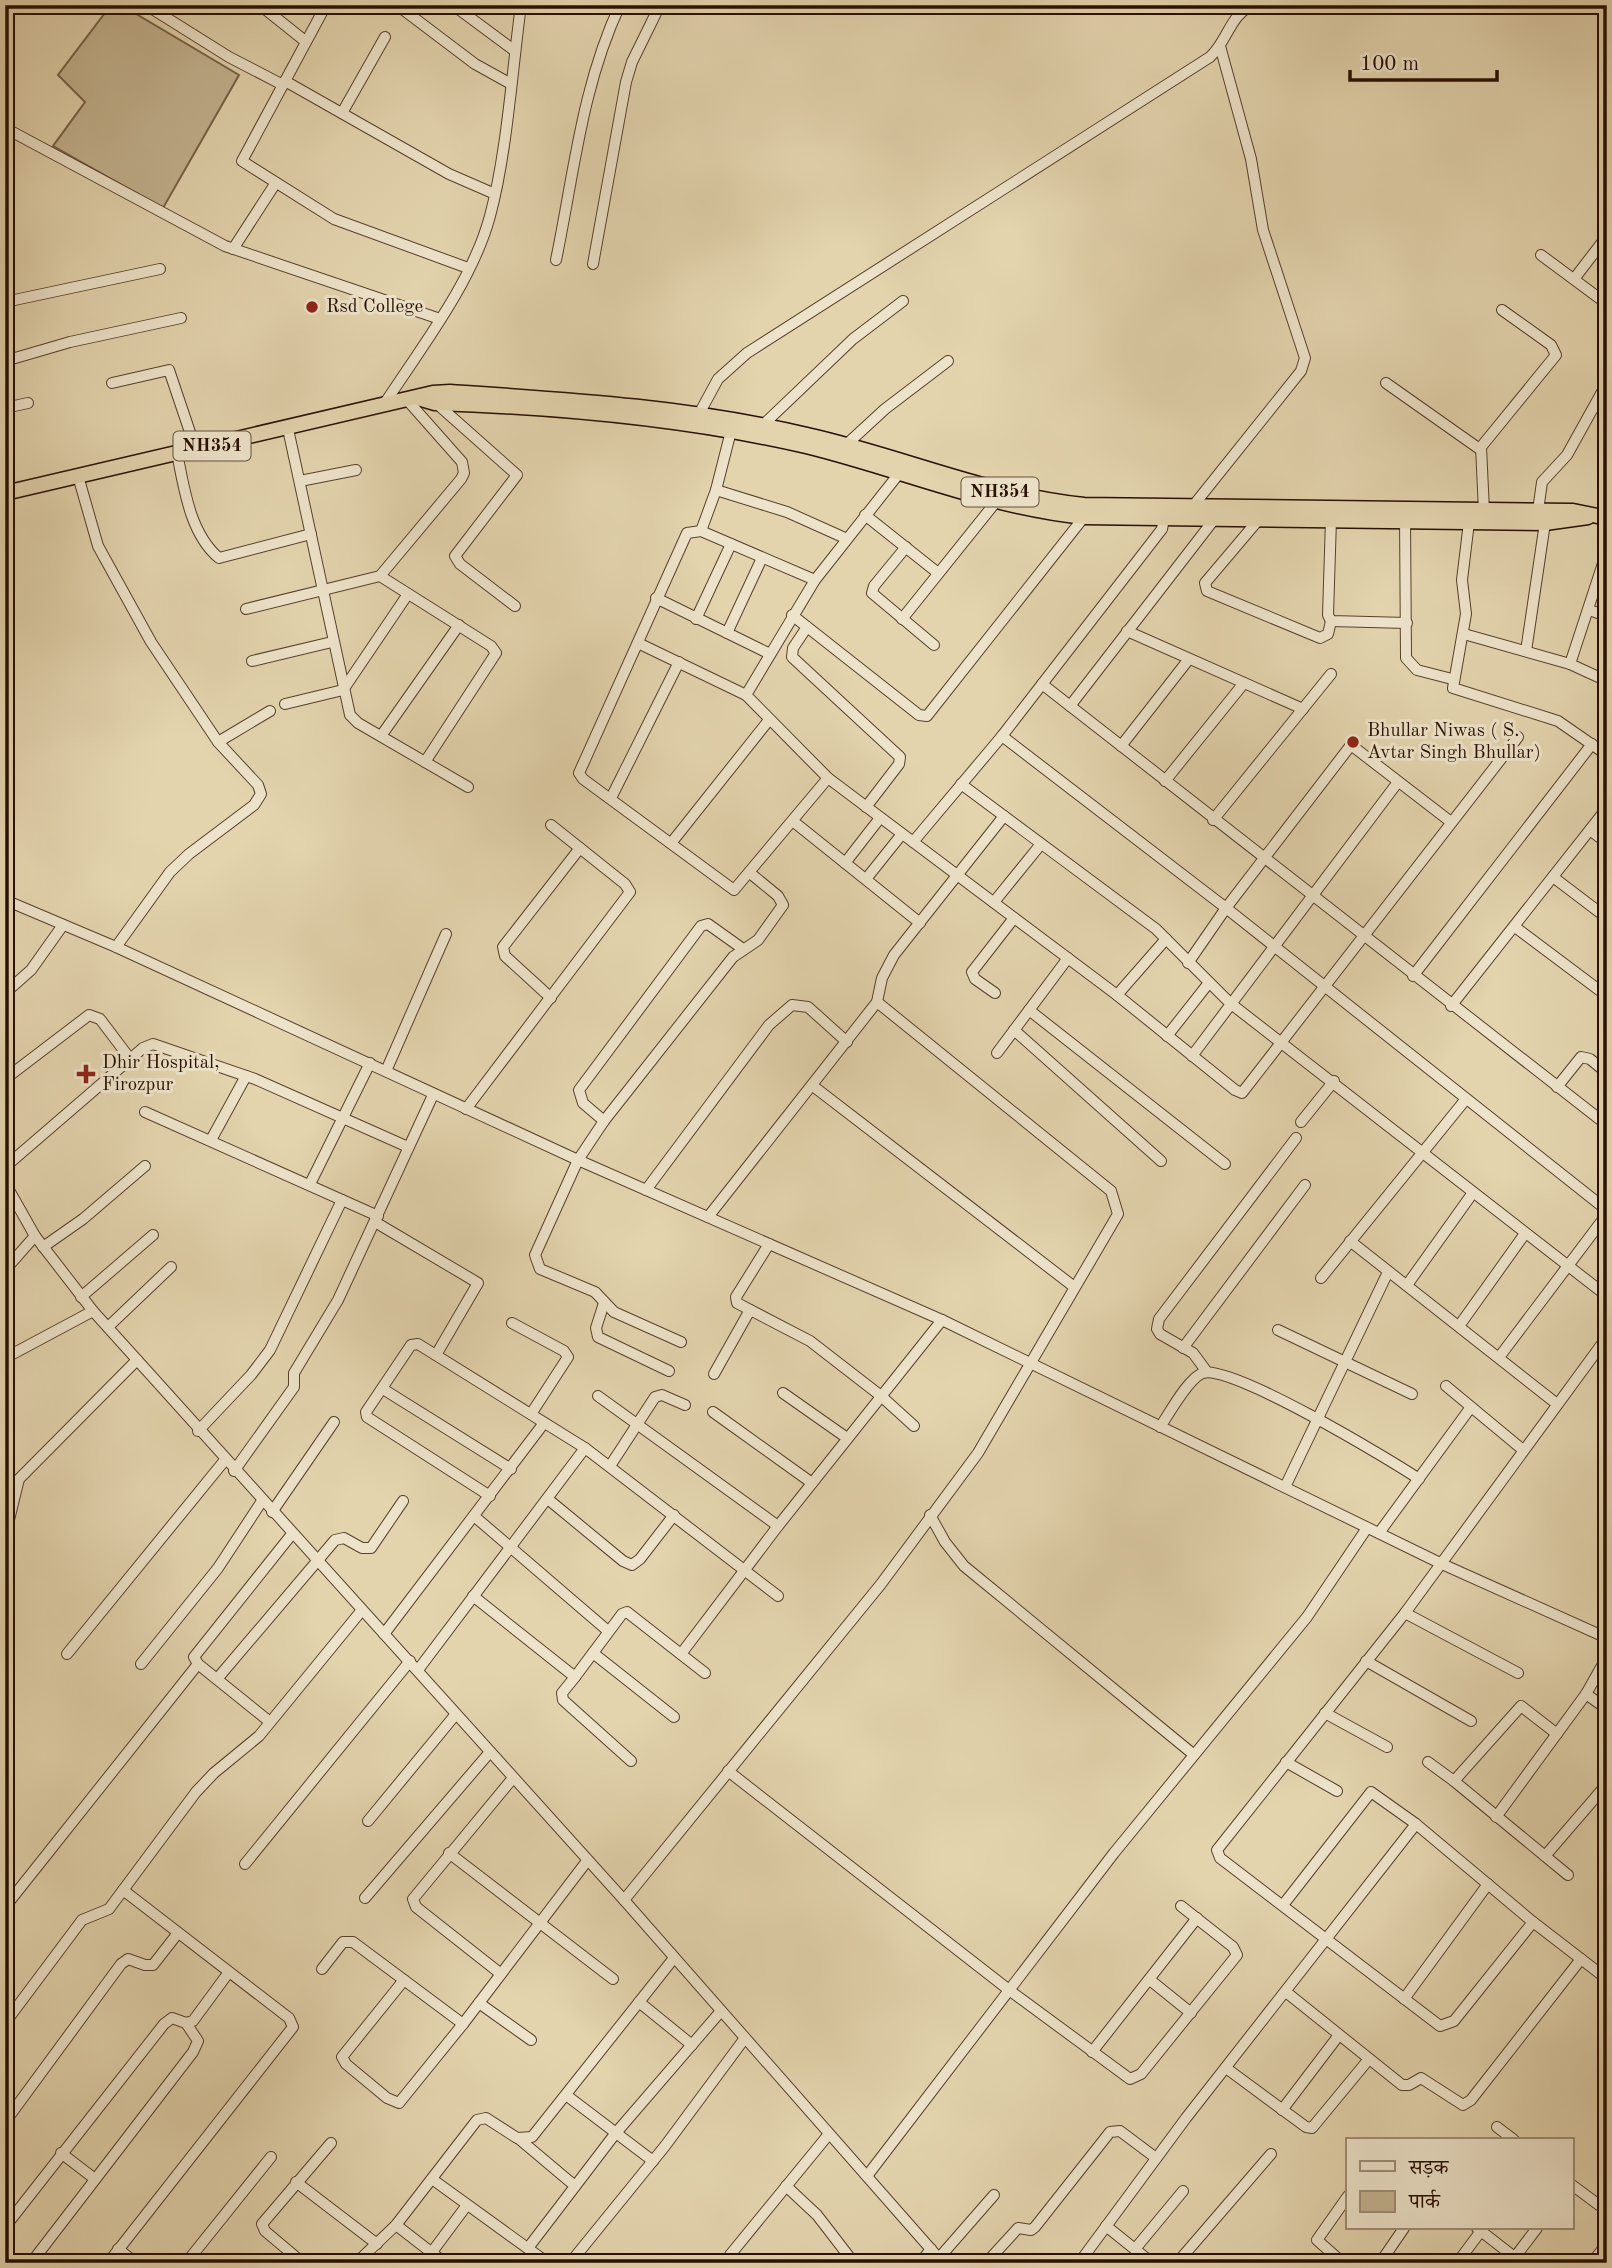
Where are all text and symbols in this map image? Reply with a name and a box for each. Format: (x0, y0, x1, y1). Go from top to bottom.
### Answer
scale bar (1350, 38, 1496, 82)
text: 100 m (1360, 54, 1419, 75)
place label: Rsd College (326, 298, 423, 317)
marker: Rsd College (304, 299, 320, 315)
road number: NH354 (174, 432, 250, 461)
road number: NH354 (962, 478, 1038, 506)
place label: Bhullar Niwas ( S. Avtar Singh Bhullar) (1367, 721, 1541, 763)
marker: Bhullar Niwas ( S. Avtar Singh Bhullar) (1345, 734, 1361, 750)
place label: Dhir Hospital, Firozpur (102, 1054, 220, 1095)
marker: Dhir Hospital, Firozpur (76, 1064, 96, 1084)
legend (1346, 2138, 1574, 2230)
text: सड़क (1408, 2158, 1449, 2179)
text: पार्क (1408, 2189, 1441, 2213)

